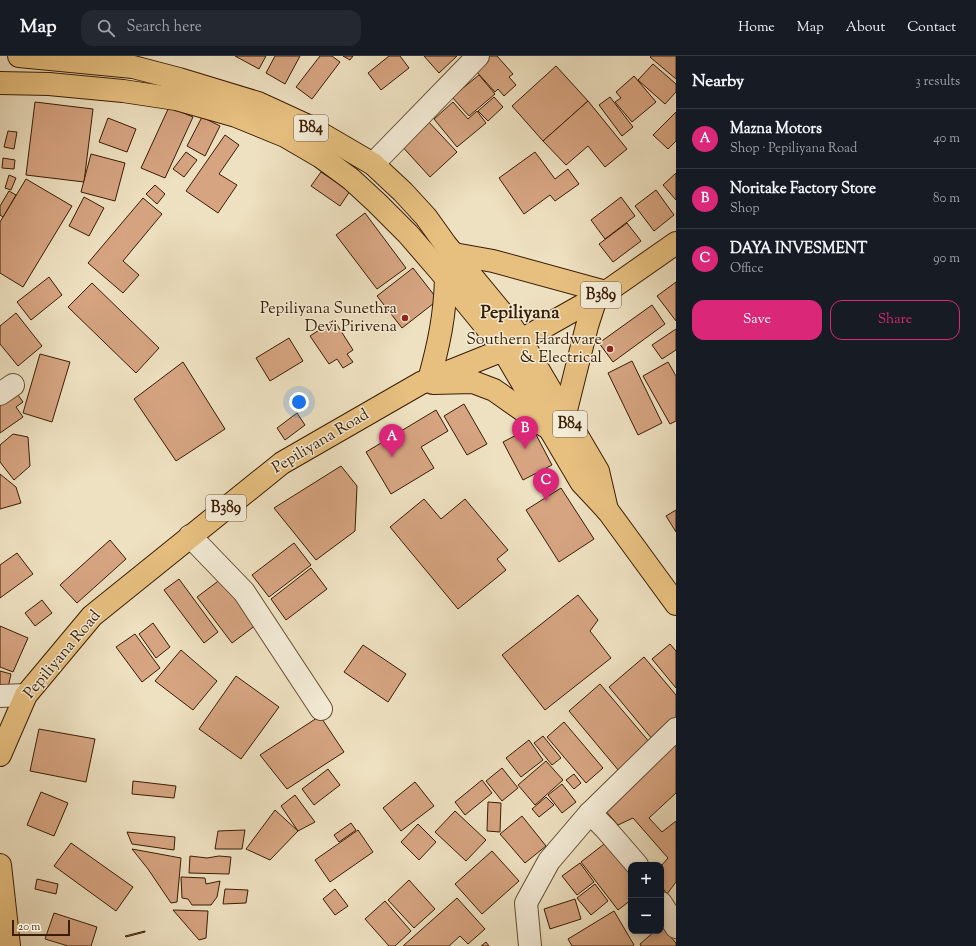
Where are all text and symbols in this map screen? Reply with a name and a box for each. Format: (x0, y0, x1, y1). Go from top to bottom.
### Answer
search box (81, 10, 361, 46)
text: Map (20, 14, 57, 41)
icon: search (95, 17, 117, 39)
text: Search here (127, 17, 202, 38)
text: Home (738, 18, 775, 38)
text: Map (797, 18, 824, 38)
text: About (846, 18, 885, 38)
text: Contact (907, 18, 956, 38)
text: Nearby (692, 70, 744, 94)
text: 3 results (915, 73, 960, 91)
road number: B84 (294, 115, 328, 141)
text: Mazna Motors (730, 119, 822, 140)
text: A (700, 130, 710, 148)
text: 40 m (933, 130, 960, 148)
text: Shop · Pepiliyana Road (730, 140, 857, 158)
text: Noritake Factory Store (730, 179, 876, 200)
text: B (701, 190, 709, 208)
text: 80 m (933, 190, 960, 208)
text: Shop (730, 200, 759, 218)
text: DAYA INVESMENT (730, 239, 867, 260)
text: C (700, 250, 710, 268)
text: 90 m (933, 250, 960, 268)
text: Office (730, 260, 763, 278)
road number: B389 (581, 282, 621, 308)
place label: Pepiliyana Sunethra Devi Pirivena (260, 298, 398, 339)
button: Save (692, 300, 822, 340)
button: Share (830, 300, 960, 340)
district label: Pepiliyana (481, 301, 560, 327)
marker: Pepiliyana Sunethra Devi Pirivena (400, 313, 410, 323)
place label: Southern Hardware & Electrical (466, 329, 603, 370)
marker: Southern Hardware & Electrical (605, 344, 615, 354)
your location (289, 392, 309, 412)
street label: Pepiliyana Road (268, 404, 374, 480)
road number: B84 (553, 411, 587, 437)
pin: B (512, 416, 538, 449)
pin: A (379, 424, 405, 457)
pin: C (533, 468, 559, 501)
road number: B389 (206, 495, 246, 521)
street label: Pepiliyana Road (19, 606, 107, 704)
map controls (628, 862, 664, 934)
button: + (628, 862, 664, 898)
button: − (628, 898, 664, 934)
scale bar (12, 918, 70, 937)
text: 20 m (18, 919, 40, 935)

